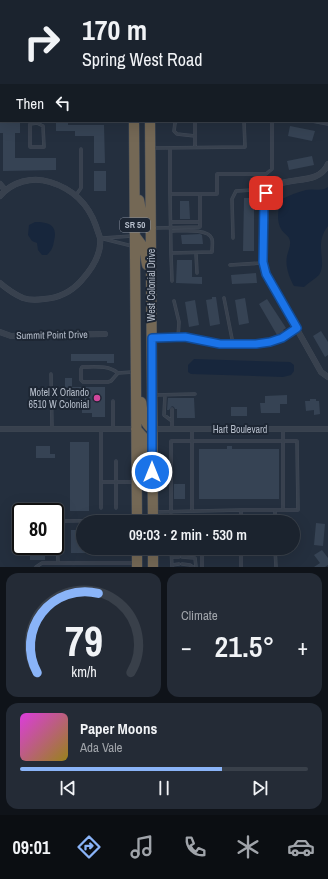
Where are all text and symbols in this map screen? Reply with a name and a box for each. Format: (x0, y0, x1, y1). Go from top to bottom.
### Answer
text: 170 m (82, 11, 147, 49)
icon: right (16, 16, 68, 68)
text: Spring West Road (82, 47, 202, 72)
icon: left (52, 92, 74, 114)
text: Then (16, 93, 44, 114)
pin (249, 176, 283, 210)
icon: arrive (255, 182, 277, 204)
road number: SR 50 (120, 218, 150, 232)
street label: West Colonial Drive (145, 248, 158, 321)
street label: Summit Point Drive (16, 328, 88, 342)
place label: Motel X Orlando 6510 W Colonial (28, 386, 89, 411)
marker: Motel X Orlando 6510 W Colonial (92, 393, 102, 403)
street label: Hart Boulevard (213, 423, 267, 436)
position arrow (131, 451, 173, 493)
speed limit sign: 80 (12, 503, 64, 555)
text: 09:03 · 2 min · 530 m (129, 524, 247, 545)
text: Climate (181, 607, 218, 624)
text: 79 (65, 613, 102, 669)
text: 21.5° (215, 626, 274, 666)
text: − (181, 632, 192, 662)
text: + (297, 632, 308, 662)
text: km/h (71, 662, 96, 681)
text: Paper Moons (80, 718, 157, 739)
text: Ada Vale (80, 739, 122, 756)
icon: previous (57, 777, 79, 799)
icon: pause (153, 777, 175, 799)
icon: next (249, 777, 271, 799)
icon: directions (75, 833, 103, 861)
icon: music (128, 833, 156, 861)
icon: phone (181, 833, 209, 861)
icon: climate (234, 833, 262, 861)
icon: car (287, 833, 315, 861)
text: 09:01 (13, 835, 50, 860)

